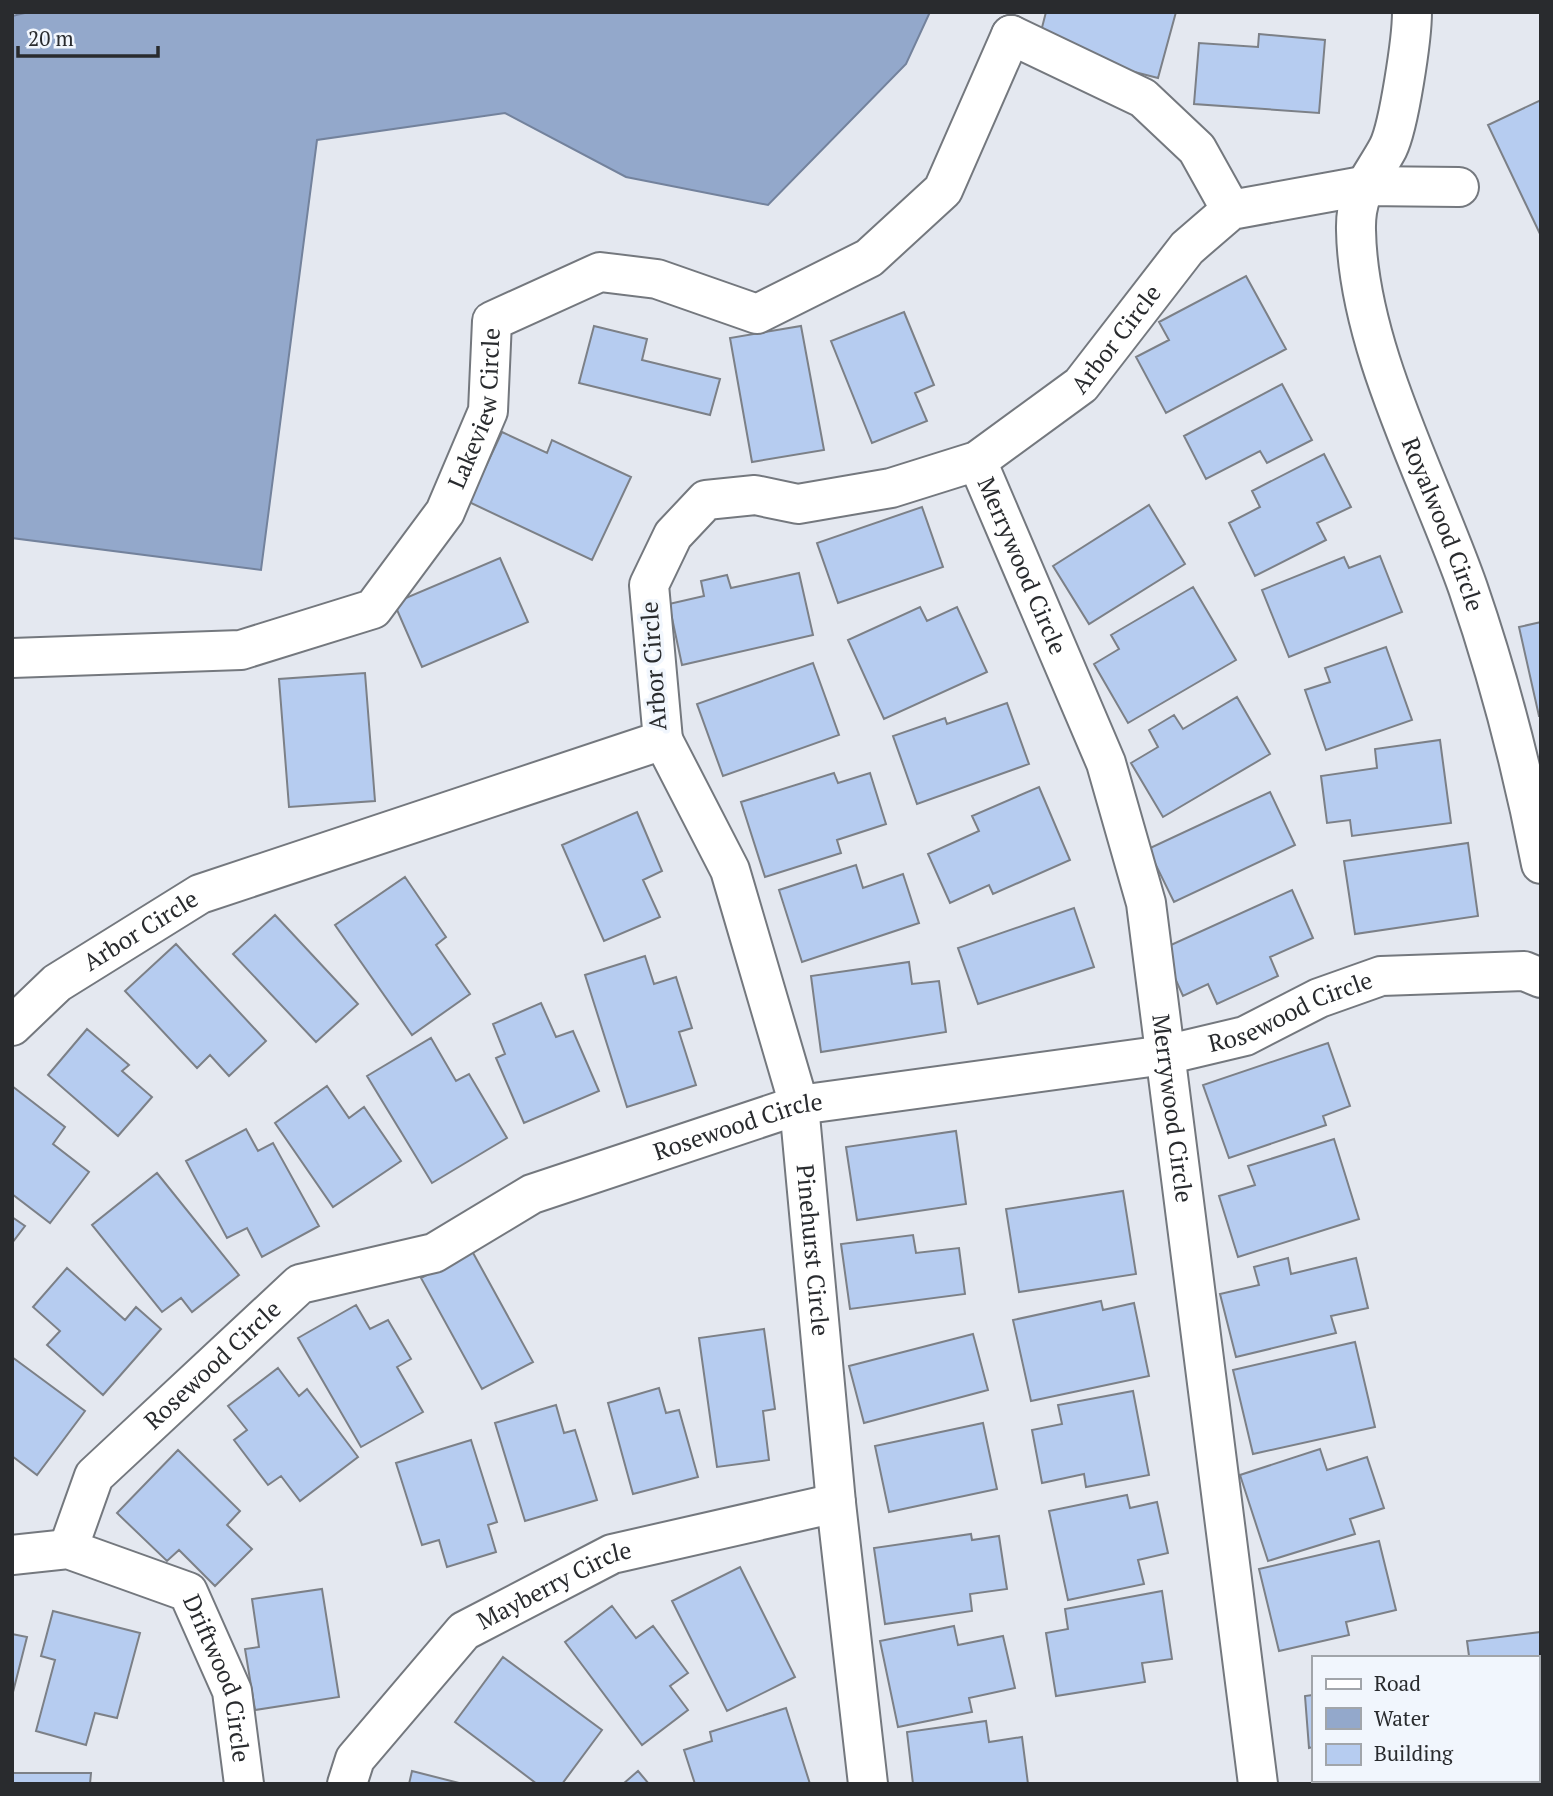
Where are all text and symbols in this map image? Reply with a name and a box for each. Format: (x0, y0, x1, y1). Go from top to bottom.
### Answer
scale bar (18, 14, 158, 58)
text: 20 m (28, 24, 74, 52)
street label: Arbor Circle (1063, 278, 1168, 400)
street label: Lakeview Circle (440, 327, 507, 493)
street label: Royalwood Circle (1395, 433, 1492, 615)
street label: Merrywood Circle (971, 472, 1075, 659)
street label: Arbor Circle (633, 600, 673, 732)
street label: Arbor Circle (77, 882, 204, 978)
street label: Rosewood Circle (1205, 963, 1377, 1059)
street label: Merrywood Circle (1145, 1012, 1201, 1204)
street label: Rosewood Circle (649, 1085, 824, 1167)
street label: Pinehurst Circle (790, 1163, 837, 1338)
street label: Rosewood Circle (137, 1293, 287, 1436)
street label: Mayberry Circle (471, 1533, 634, 1637)
street label: Driftwood Circle (176, 1589, 258, 1764)
legend (1312, 1656, 1539, 1782)
text: Road (1374, 1669, 1421, 1697)
text: Water (1374, 1704, 1429, 1732)
text: Building (1374, 1739, 1454, 1767)

